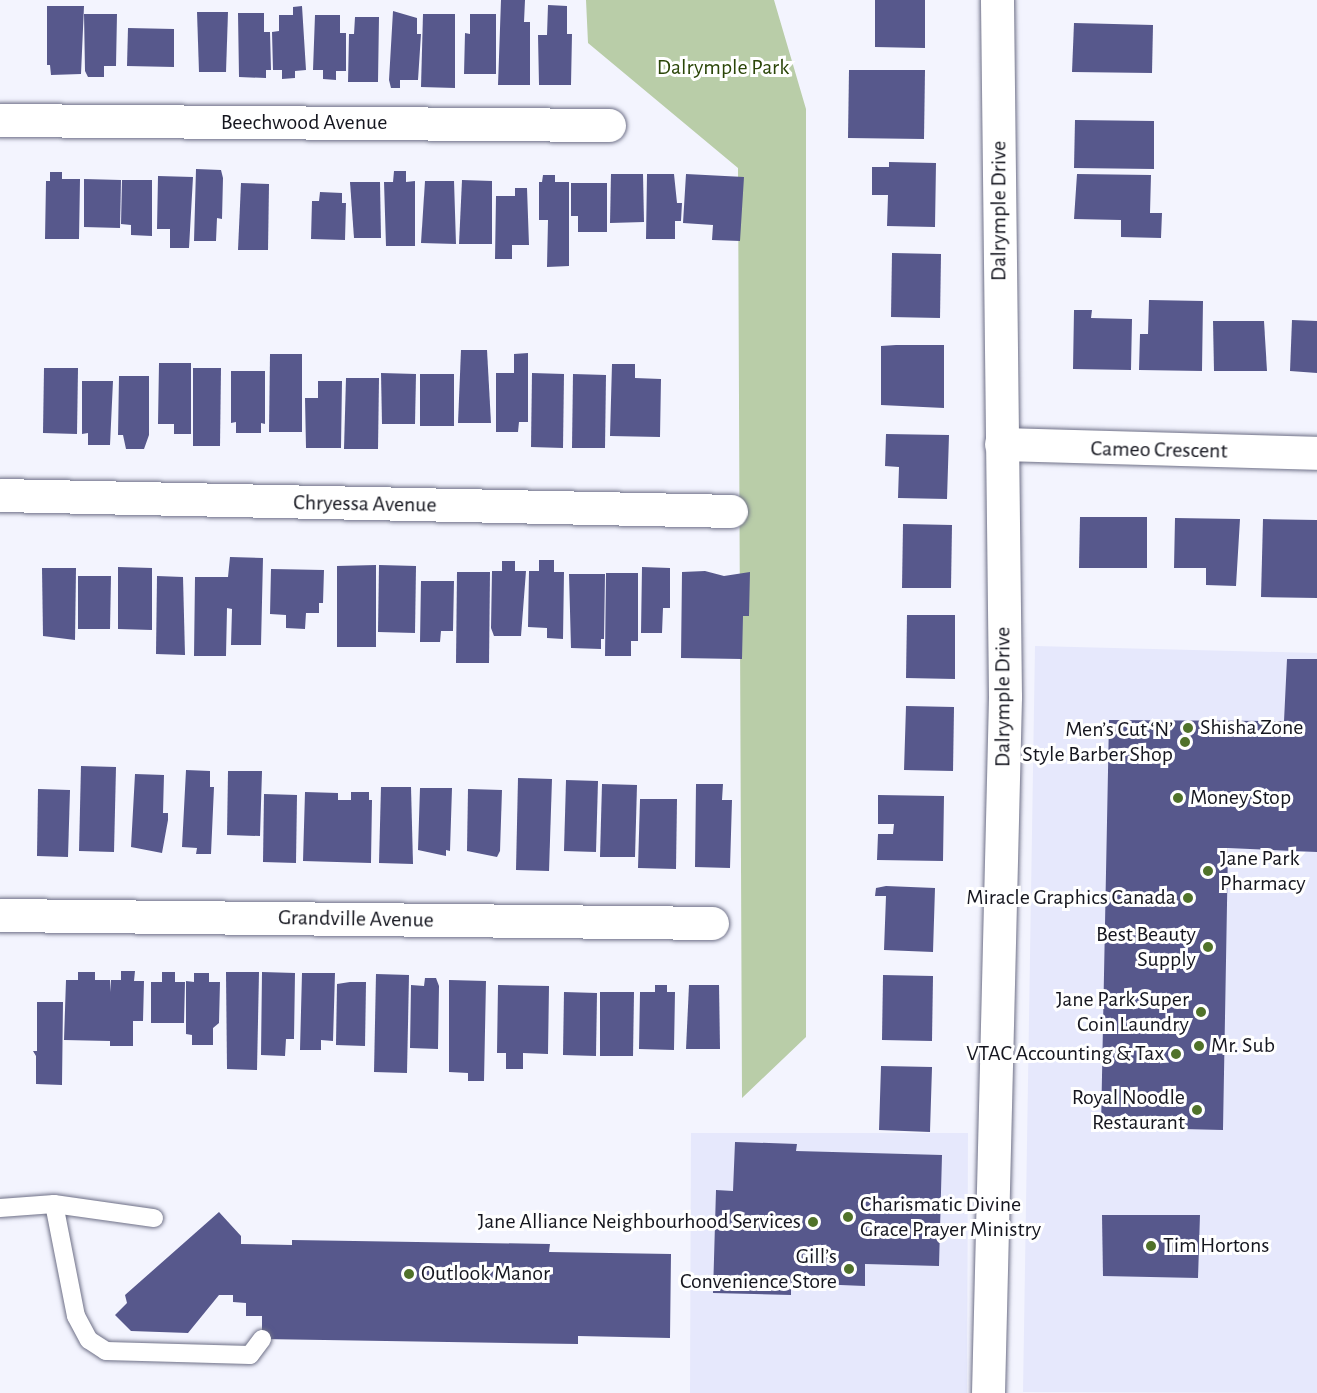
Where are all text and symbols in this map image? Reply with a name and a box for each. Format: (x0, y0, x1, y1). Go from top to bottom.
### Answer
park label: Dalrymple Park (657, 55, 789, 81)
street label: Beechwood Avenue (221, 110, 387, 136)
street label: Dalrymple Drive (986, 141, 1012, 281)
street label: Cameo Crescent (1090, 436, 1228, 464)
street label: Chryessa Avenue (293, 490, 437, 518)
street label: Dalrymple Drive (990, 627, 1016, 767)
place label: Shisha Zone (1200, 715, 1303, 741)
place label: Men’s Cut ‘N’ Style Barber Shop (1022, 716, 1173, 768)
marker: Shisha Zone (1181, 721, 1195, 735)
marker: Men’s Cut ‘N’ Style Barber Shop (1178, 735, 1192, 749)
place label: Money Stop (1190, 785, 1291, 811)
marker: Money Stop (1171, 791, 1185, 805)
place label: Jane Park Pharmacy (1220, 845, 1306, 896)
marker: Jane Park Pharmacy (1201, 864, 1215, 878)
place label: Miracle Graphics Canada (966, 885, 1176, 911)
marker: Miracle Graphics Canada (1181, 891, 1195, 905)
street label: Grandville Avenue (278, 904, 434, 934)
place label: Best Beauty Supply (1096, 921, 1196, 972)
marker: Best Beauty Supply (1201, 940, 1215, 954)
place label: Jane Park Super Coin Laundry (1056, 986, 1189, 1038)
marker: Jane Park Super Coin Laundry (1194, 1005, 1208, 1019)
place label: Mr. Sub (1211, 1033, 1275, 1059)
marker: Mr. Sub (1192, 1039, 1206, 1053)
place label: VTAC Accounting & Tax (966, 1041, 1164, 1067)
marker: VTAC Accounting & Tax (1169, 1047, 1183, 1061)
place label: Royal Noodle Restaurant (1072, 1084, 1185, 1136)
marker: Royal Noodle Restaurant (1190, 1103, 1204, 1117)
place label: Charismatic Divine Grace Prayer Ministry (860, 1191, 1041, 1242)
place label: Jane Alliance Neighbourhood Services (478, 1209, 801, 1235)
marker: Charismatic Divine Grace Prayer Ministry (841, 1210, 855, 1224)
marker: Jane Alliance Neighbourhood Services (806, 1215, 820, 1229)
place label: Tim Hortons (1163, 1233, 1269, 1259)
marker: Tim Hortons (1144, 1239, 1158, 1253)
place label: Gill’s Convenience Store (680, 1243, 837, 1294)
place label: Outlook Manor (421, 1261, 550, 1287)
marker: Gill’s Convenience Store (842, 1262, 856, 1276)
marker: Outlook Manor (402, 1267, 416, 1281)

